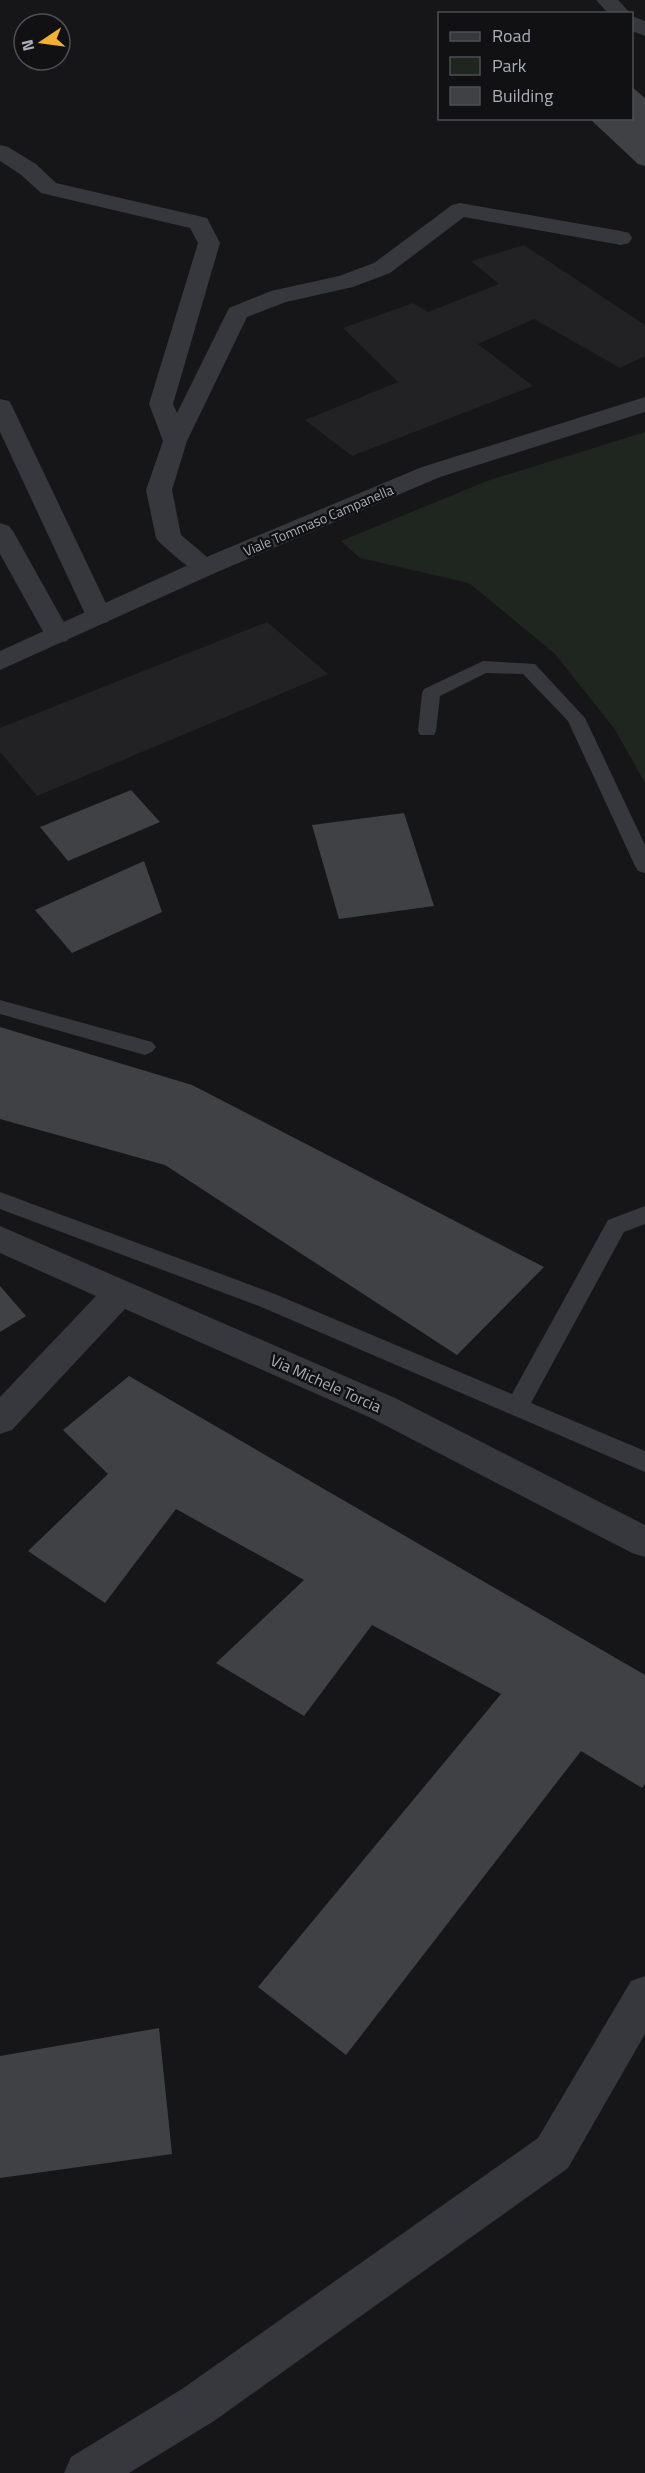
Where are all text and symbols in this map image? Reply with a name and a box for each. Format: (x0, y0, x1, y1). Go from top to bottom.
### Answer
north arrow (12, 12, 72, 72)
legend (438, 12, 633, 120)
text: Road (492, 22, 531, 49)
text: N (14, 37, 40, 53)
text: Park (492, 52, 527, 79)
text: Building (492, 82, 553, 109)
street label: Viale Tommaso Campanella (240, 479, 396, 561)
street label: Via Michele Torcia (267, 1348, 385, 1418)

